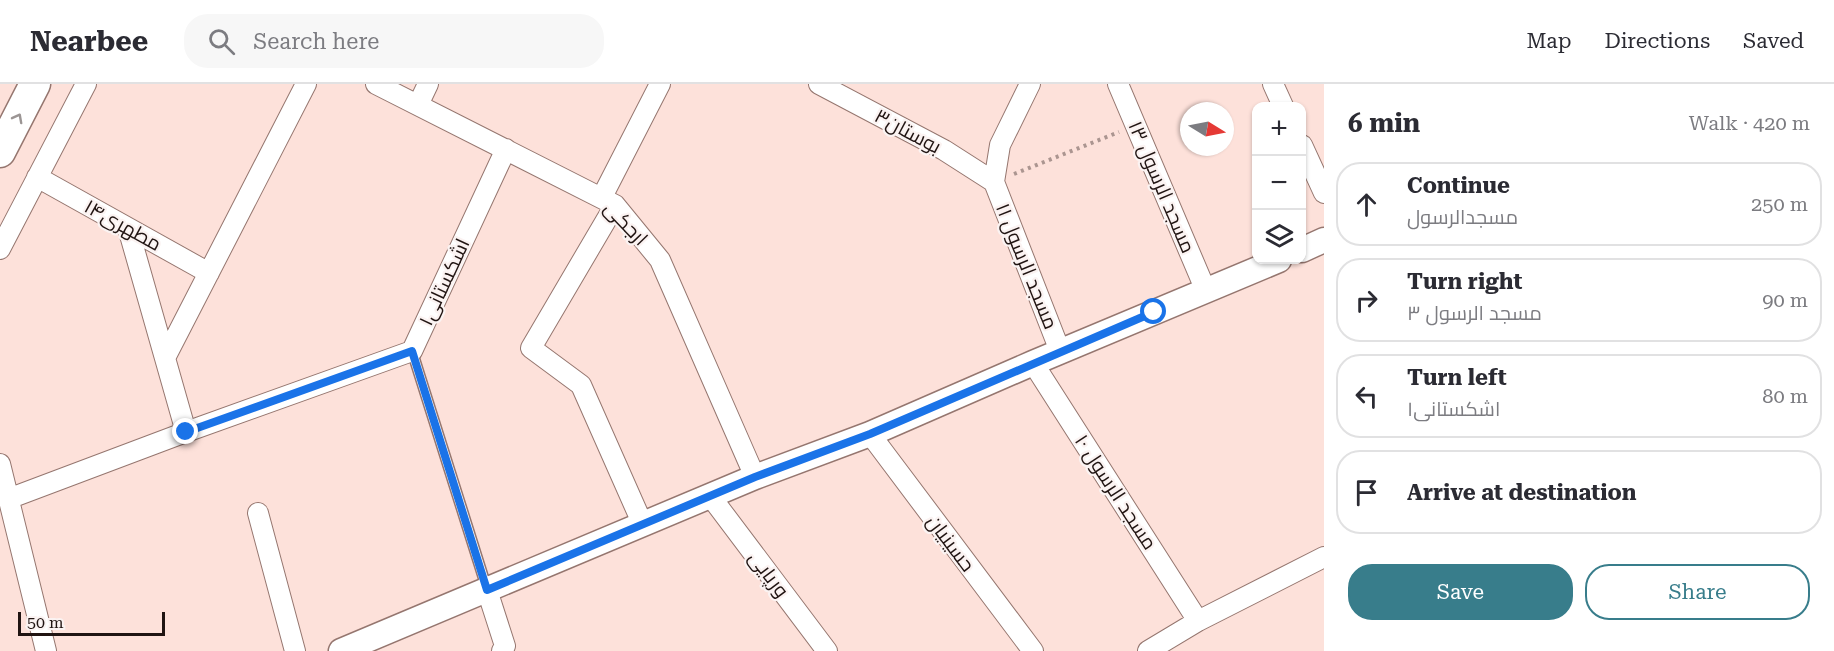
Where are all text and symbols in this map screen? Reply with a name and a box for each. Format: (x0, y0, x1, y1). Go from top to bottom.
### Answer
search box (184, 14, 604, 68)
text: Nearbee (30, 25, 148, 58)
icon: search (205, 25, 238, 58)
text: Search here (253, 29, 379, 54)
text: Map (1527, 29, 1571, 53)
text: Directions (1604, 29, 1710, 53)
text: Saved (1743, 29, 1804, 53)
north arrow (1180, 102, 1234, 156)
map controls (1252, 102, 1306, 264)
button: + (1252, 102, 1306, 156)
street label: بوستان۳ (870, 103, 945, 159)
text: 6 min (1348, 108, 1420, 138)
text: Walk · 420 m (1689, 111, 1810, 135)
one-way arrow (11, 114, 22, 124)
street label: مسجد الرسول ۱۳ (1122, 117, 1201, 257)
button: − (1252, 156, 1306, 210)
text: Continue (1407, 173, 1510, 198)
icon: ahead (1350, 188, 1383, 221)
text: 250 m (1751, 192, 1808, 216)
street label: مطهری۱۴ (80, 194, 166, 257)
street label: ارجکی (598, 196, 653, 251)
street label: مسجد الرسول ۱۱ (990, 200, 1063, 333)
text: مسجدالرسول (1407, 205, 1518, 229)
button: layers (1252, 210, 1306, 264)
street label: اشکستانی۱ (413, 235, 475, 330)
text: Turn right (1407, 269, 1522, 294)
icon: right (1350, 284, 1383, 317)
text: 90 m (1762, 288, 1808, 312)
route start (1140, 298, 1166, 324)
text: مسجد الرسول ۳ (1407, 301, 1542, 325)
text: Turn left (1407, 365, 1507, 390)
icon: left (1350, 380, 1383, 413)
text: 80 m (1762, 384, 1808, 408)
text: اشکستانی۱ (1407, 397, 1500, 421)
route end (172, 418, 198, 444)
street label: مسجد الرسول ۱۰ (1069, 430, 1162, 555)
icon: arrive (1350, 476, 1383, 509)
text: Arrive at destination (1407, 480, 1636, 505)
street label: حسینیان (921, 510, 980, 577)
street label: ورپایی (743, 546, 794, 603)
button: Save (1348, 564, 1573, 620)
button: Share (1585, 564, 1810, 620)
scale bar (18, 609, 165, 636)
text: 50 m (27, 613, 64, 632)

